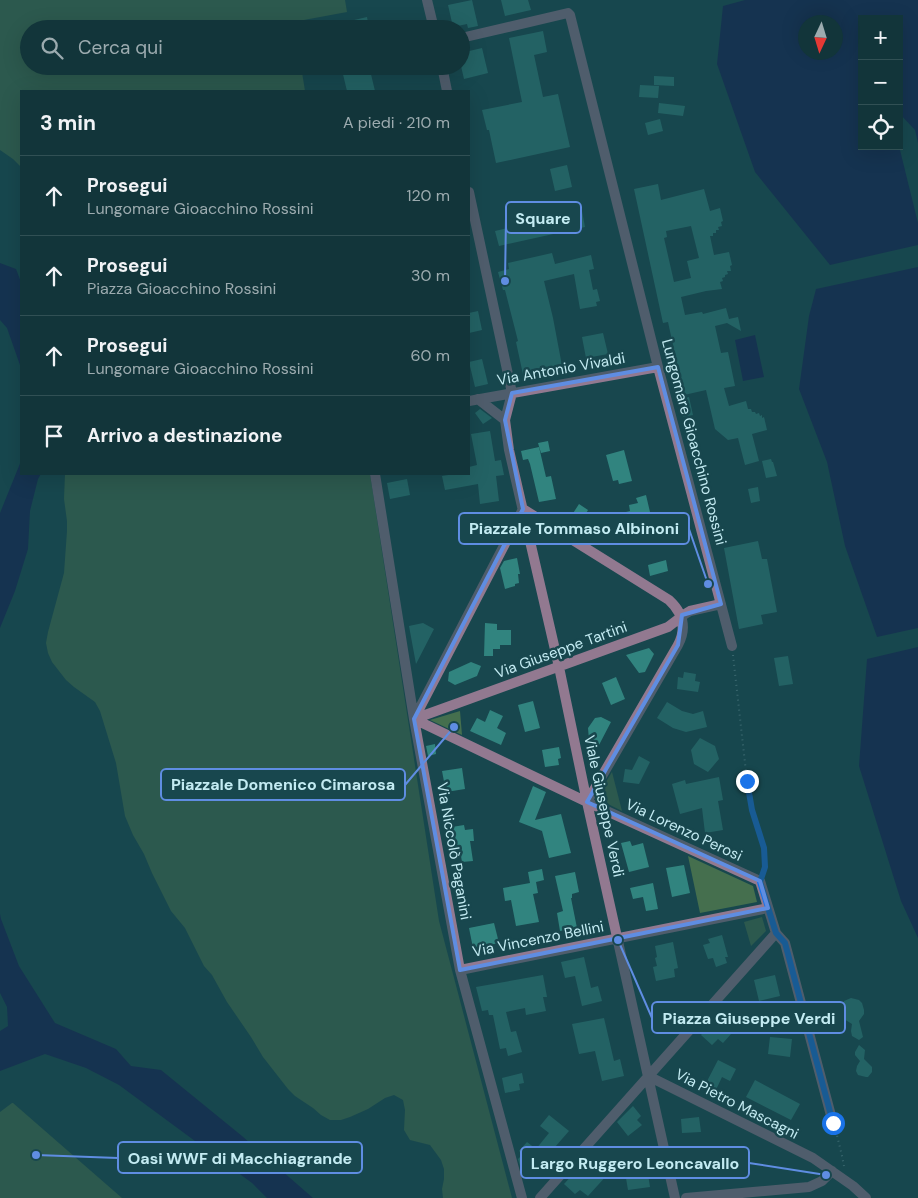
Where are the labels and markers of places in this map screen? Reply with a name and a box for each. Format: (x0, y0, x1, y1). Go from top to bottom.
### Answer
callout: Square (506, 202, 581, 233)
callout: Piazzale Tommaso Albinoni (459, 513, 689, 544)
callout: Piazzale Domenico Cimarosa (161, 769, 405, 800)
callout: Piazza Giuseppe Verdi (652, 1002, 845, 1033)
callout: Oasi WWF di Macchiagrande (118, 1142, 362, 1173)
callout: Largo Ruggero Leoncavallo (521, 1147, 749, 1178)

